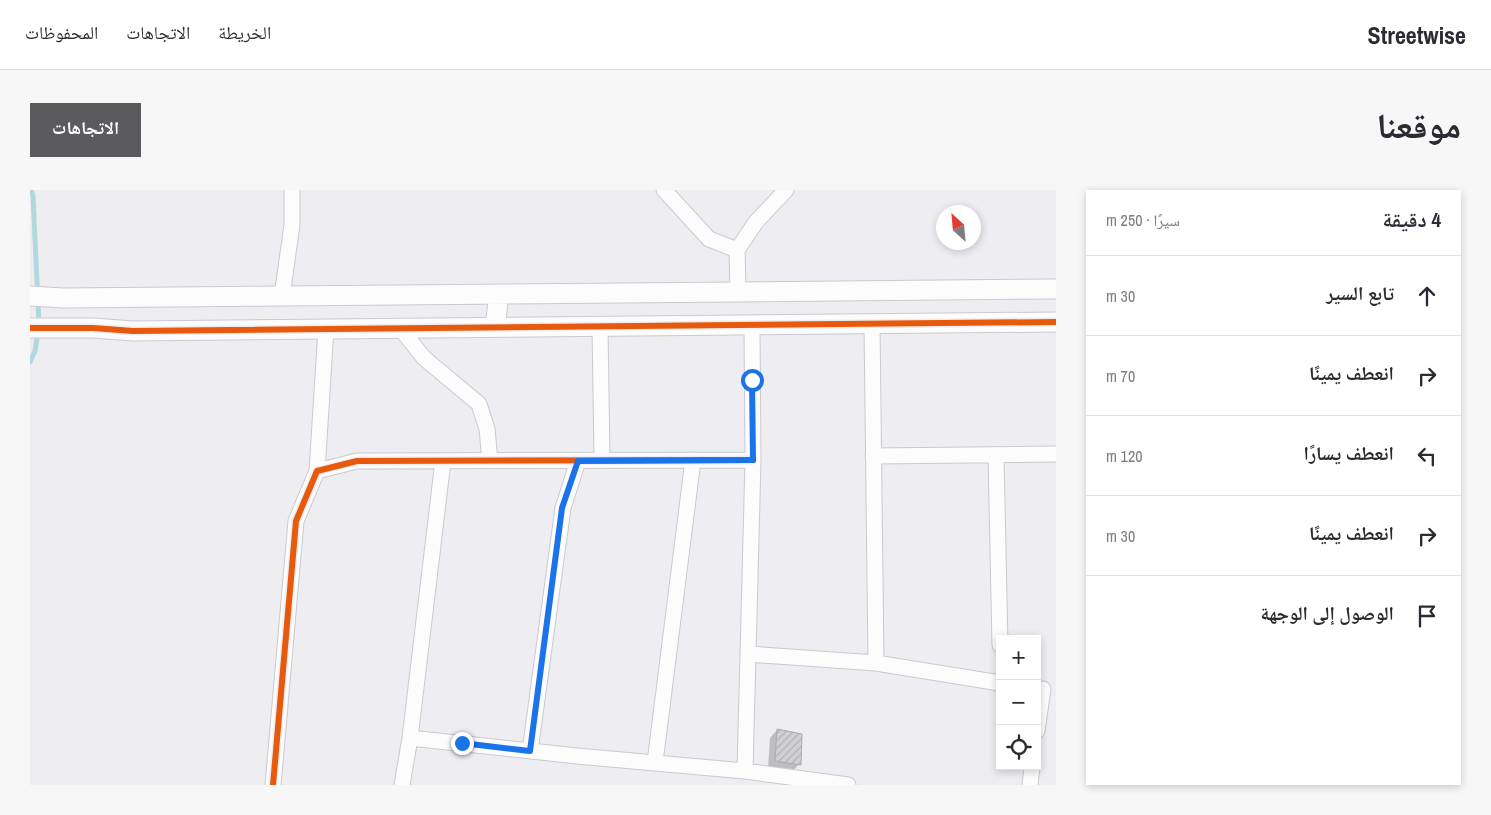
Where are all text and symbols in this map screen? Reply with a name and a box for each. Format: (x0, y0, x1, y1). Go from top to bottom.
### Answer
text: Streetwise (1368, 19, 1466, 51)
text: المحفوظات (25, 20, 98, 45)
text: الاتجاهات (126, 20, 190, 45)
text: الخريطة (218, 20, 271, 45)
text: موقعنا (1376, 102, 1461, 149)
button: الاتجاهات (30, 103, 141, 157)
north arrow (936, 205, 981, 250)
text: 4 دقيقة (1383, 205, 1441, 234)
text: سيرًا · 250 m (1106, 209, 1180, 231)
text: تابع السير (1326, 280, 1394, 306)
icon: ahead (1413, 282, 1441, 310)
text: 30 m (1106, 285, 1135, 307)
text: انعطف يمينًا (1309, 360, 1394, 386)
icon: right (1413, 362, 1441, 390)
text: 70 m (1106, 365, 1135, 387)
route start (741, 369, 764, 392)
text: انعطف يسارًا (1304, 440, 1394, 466)
icon: left (1413, 442, 1441, 470)
text: 120 m (1106, 445, 1142, 467)
text: انعطف يمينًا (1309, 520, 1394, 546)
icon: right (1413, 522, 1441, 550)
text: 30 m (1106, 525, 1135, 547)
text: الوصول إلى الوجهة (1260, 600, 1394, 626)
icon: arrive (1413, 602, 1441, 630)
map controls (996, 635, 1041, 770)
button: + (996, 635, 1041, 680)
button: − (996, 680, 1041, 725)
button: locate (996, 725, 1041, 770)
route end (451, 732, 474, 755)

